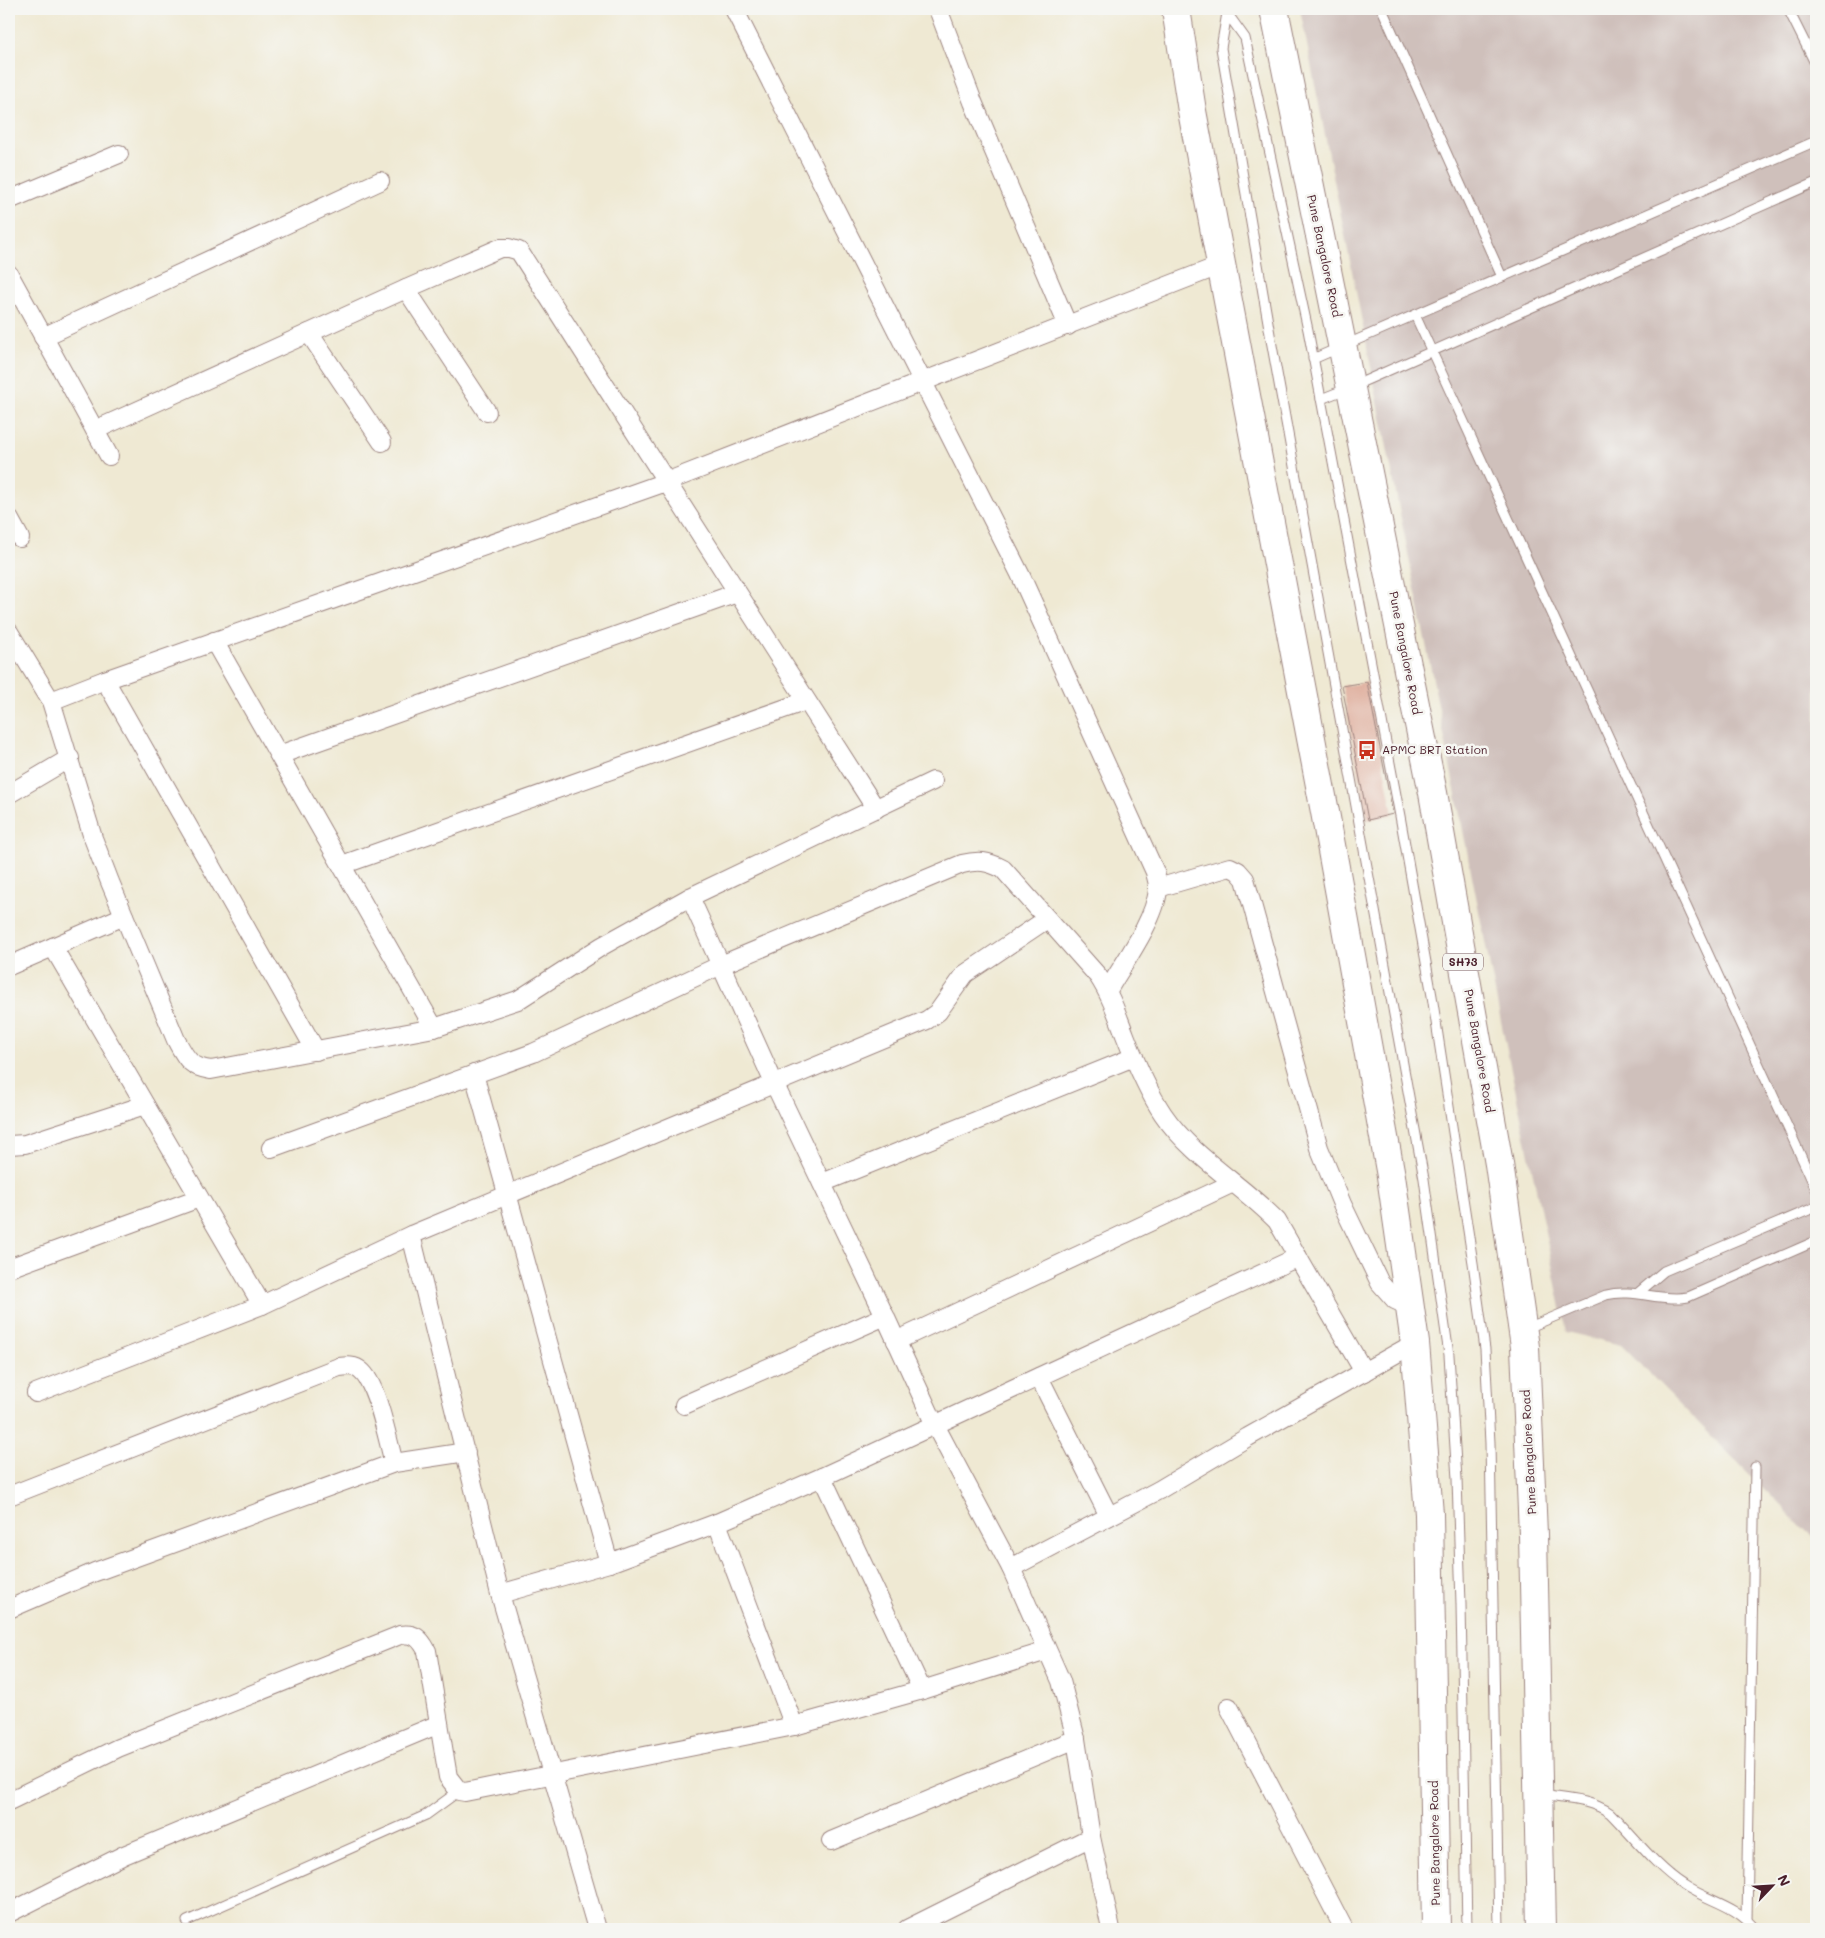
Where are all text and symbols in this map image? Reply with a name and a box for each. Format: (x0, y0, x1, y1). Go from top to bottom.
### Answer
street label: Pune Bangalore Road (1304, 193, 1346, 319)
street label: Pune Bangalore Road (1386, 590, 1426, 716)
bus stop icon: APMC BRT Station (1356, 739, 1378, 761)
place label: APMC BRT Station (1382, 741, 1488, 757)
road number: SH73 (1443, 954, 1483, 970)
street label: Pune Bangalore Road (1461, 988, 1499, 1114)
street label: Pune Bangalore Road (1517, 1389, 1539, 1515)
street label: Pune Bangalore Road (1425, 1780, 1443, 1906)
north arrow (1748, 1860, 1798, 1910)
text: N (1773, 1871, 1795, 1889)

